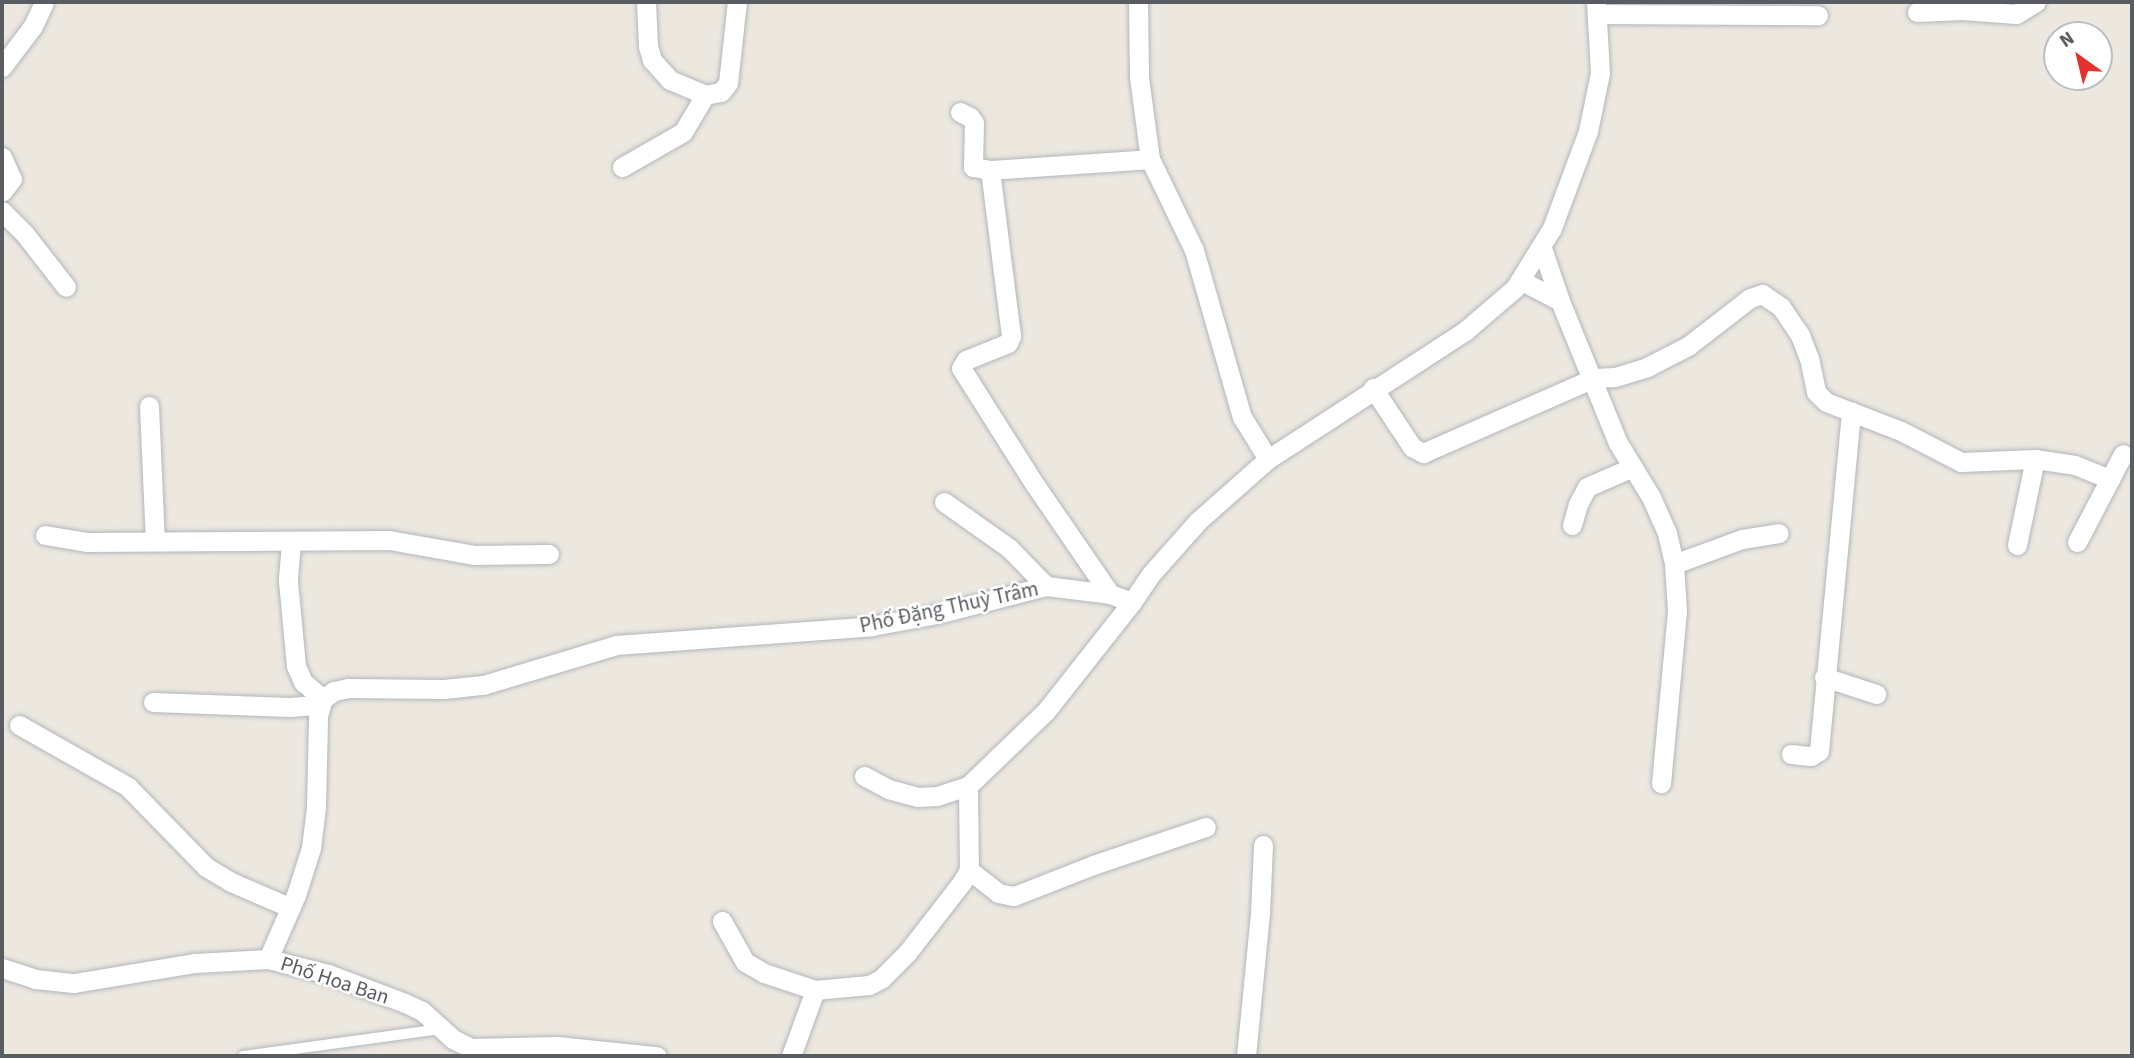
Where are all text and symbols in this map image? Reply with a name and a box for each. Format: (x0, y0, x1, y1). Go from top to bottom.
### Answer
north arrow (2043, 21, 2113, 91)
text: N (2054, 25, 2080, 55)
street label: Phố Đặng Thuỳ Trâm (857, 576, 1041, 638)
street label: Phố Hoa Ban (277, 951, 393, 1009)

